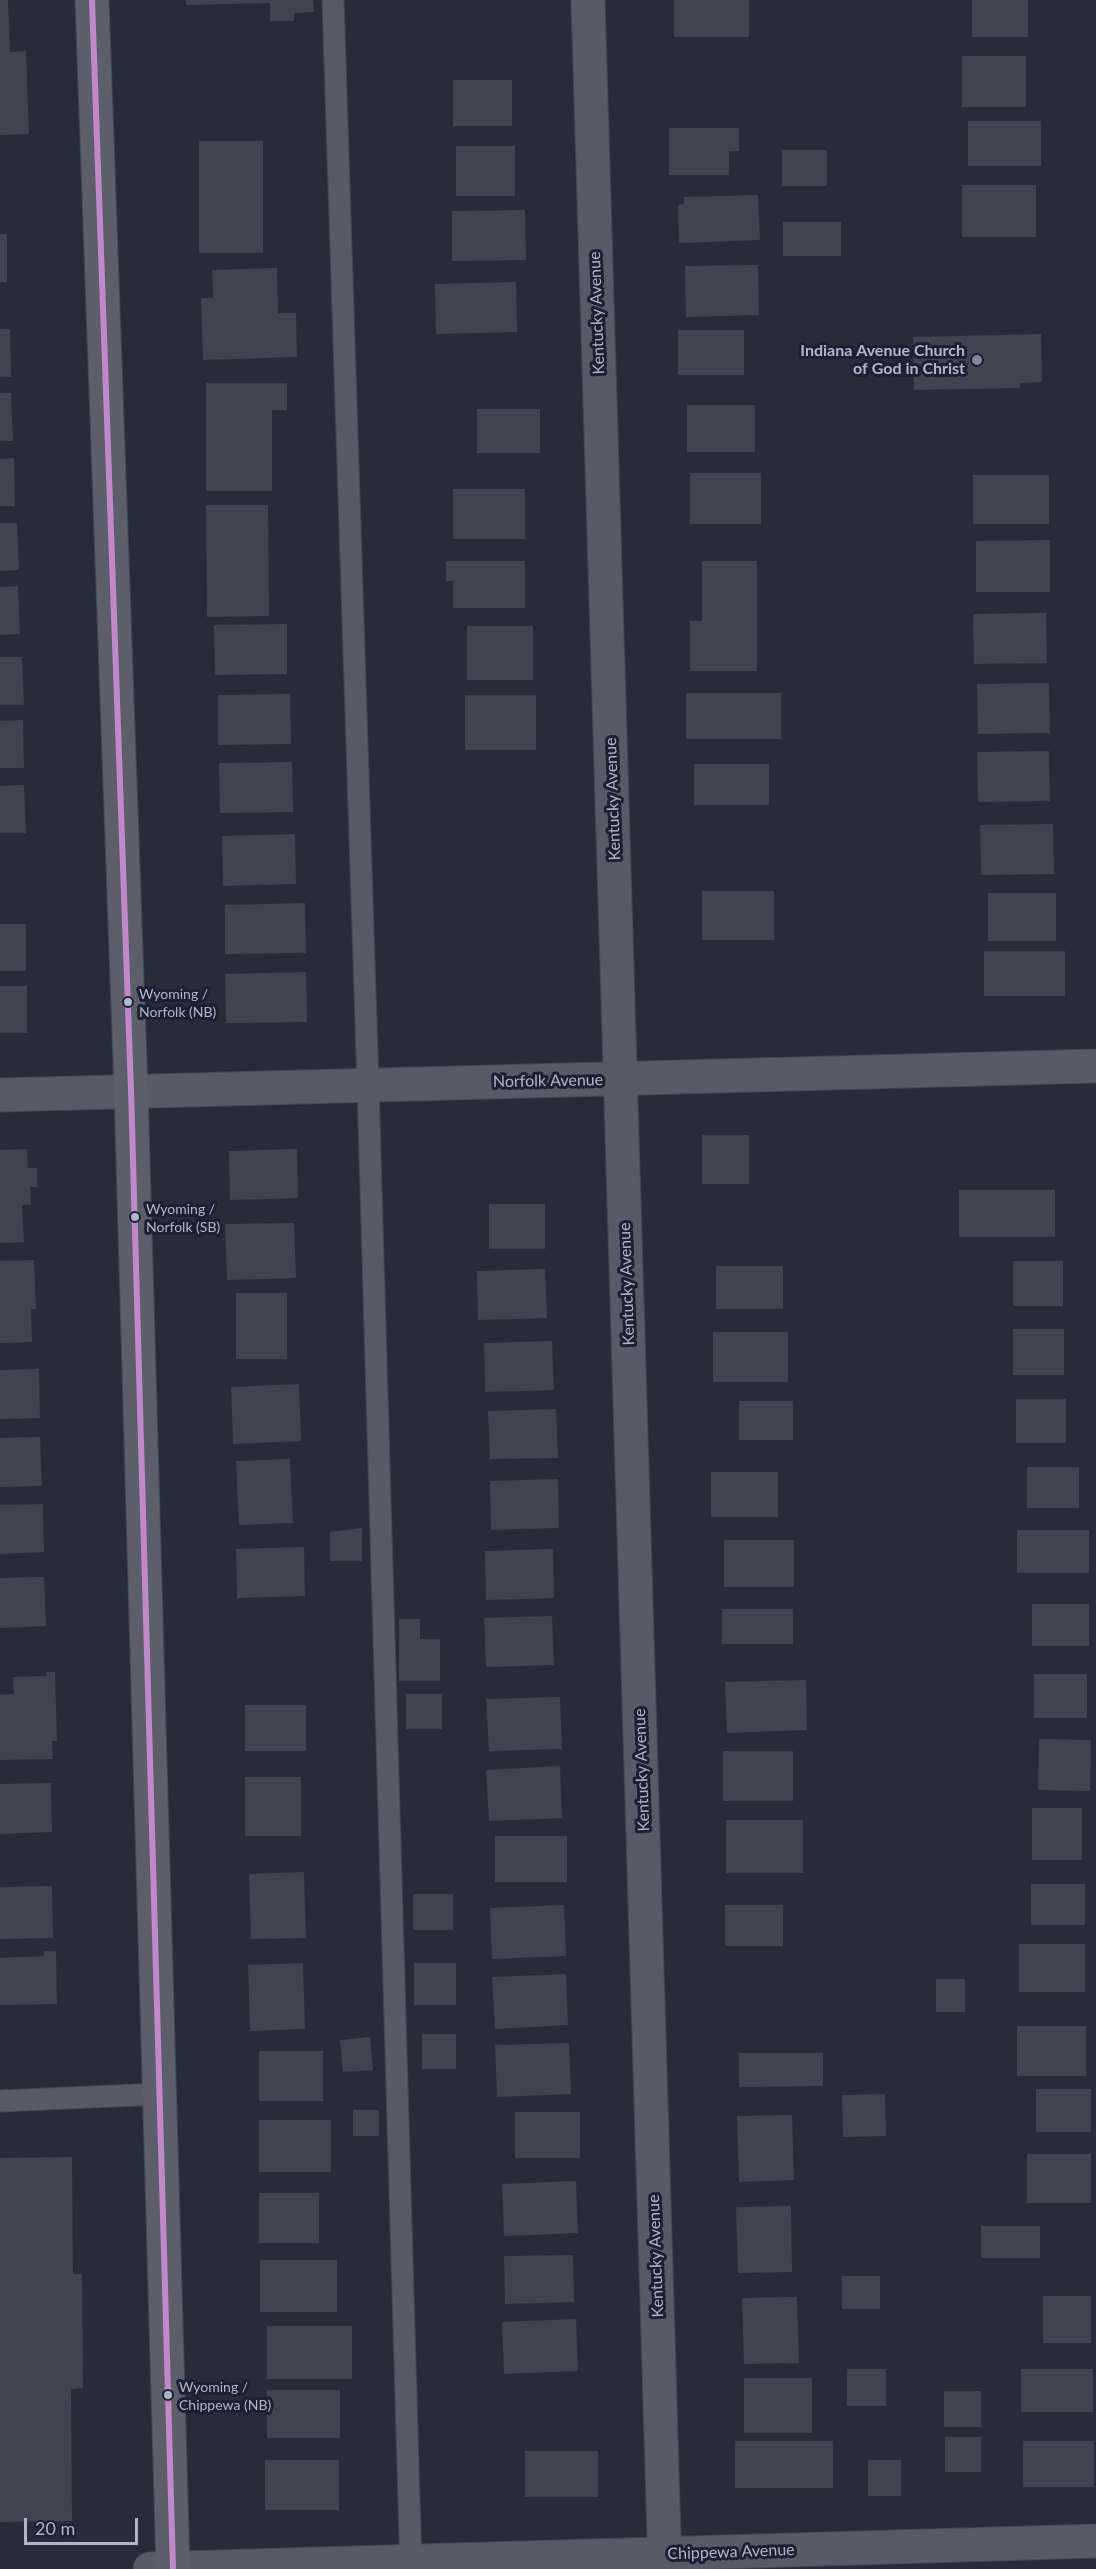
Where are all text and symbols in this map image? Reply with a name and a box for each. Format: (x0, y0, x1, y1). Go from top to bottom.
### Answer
street label: Kentucky Avenue (585, 251, 609, 375)
place label: Indiana Avenue Church of God in Christ (800, 341, 965, 379)
marker: Indiana Avenue Church of God in Christ (970, 353, 984, 367)
street label: Kentucky Avenue (601, 737, 625, 861)
place label: Wyoming / Norfolk (NB) (139, 986, 216, 1018)
marker: Wyoming / Norfolk (NB) (122, 996, 134, 1008)
street label: Norfolk Avenue (493, 1070, 603, 1092)
place label: Wyoming / Norfolk (SB) (146, 1201, 220, 1234)
marker: Wyoming / Norfolk (SB) (129, 1211, 141, 1223)
street label: Kentucky Avenue (615, 1222, 639, 1346)
street label: Kentucky Avenue (630, 1708, 654, 1832)
street label: Kentucky Avenue (644, 2194, 668, 2318)
place label: Wyoming / Chippewa (NB) (179, 2379, 271, 2412)
marker: Wyoming / Chippewa (NB) (162, 2389, 174, 2401)
scale bar (27, 2506, 141, 2544)
text: 20 m (35, 2517, 75, 2539)
street label: Chippewa Avenue (667, 2540, 795, 2564)

